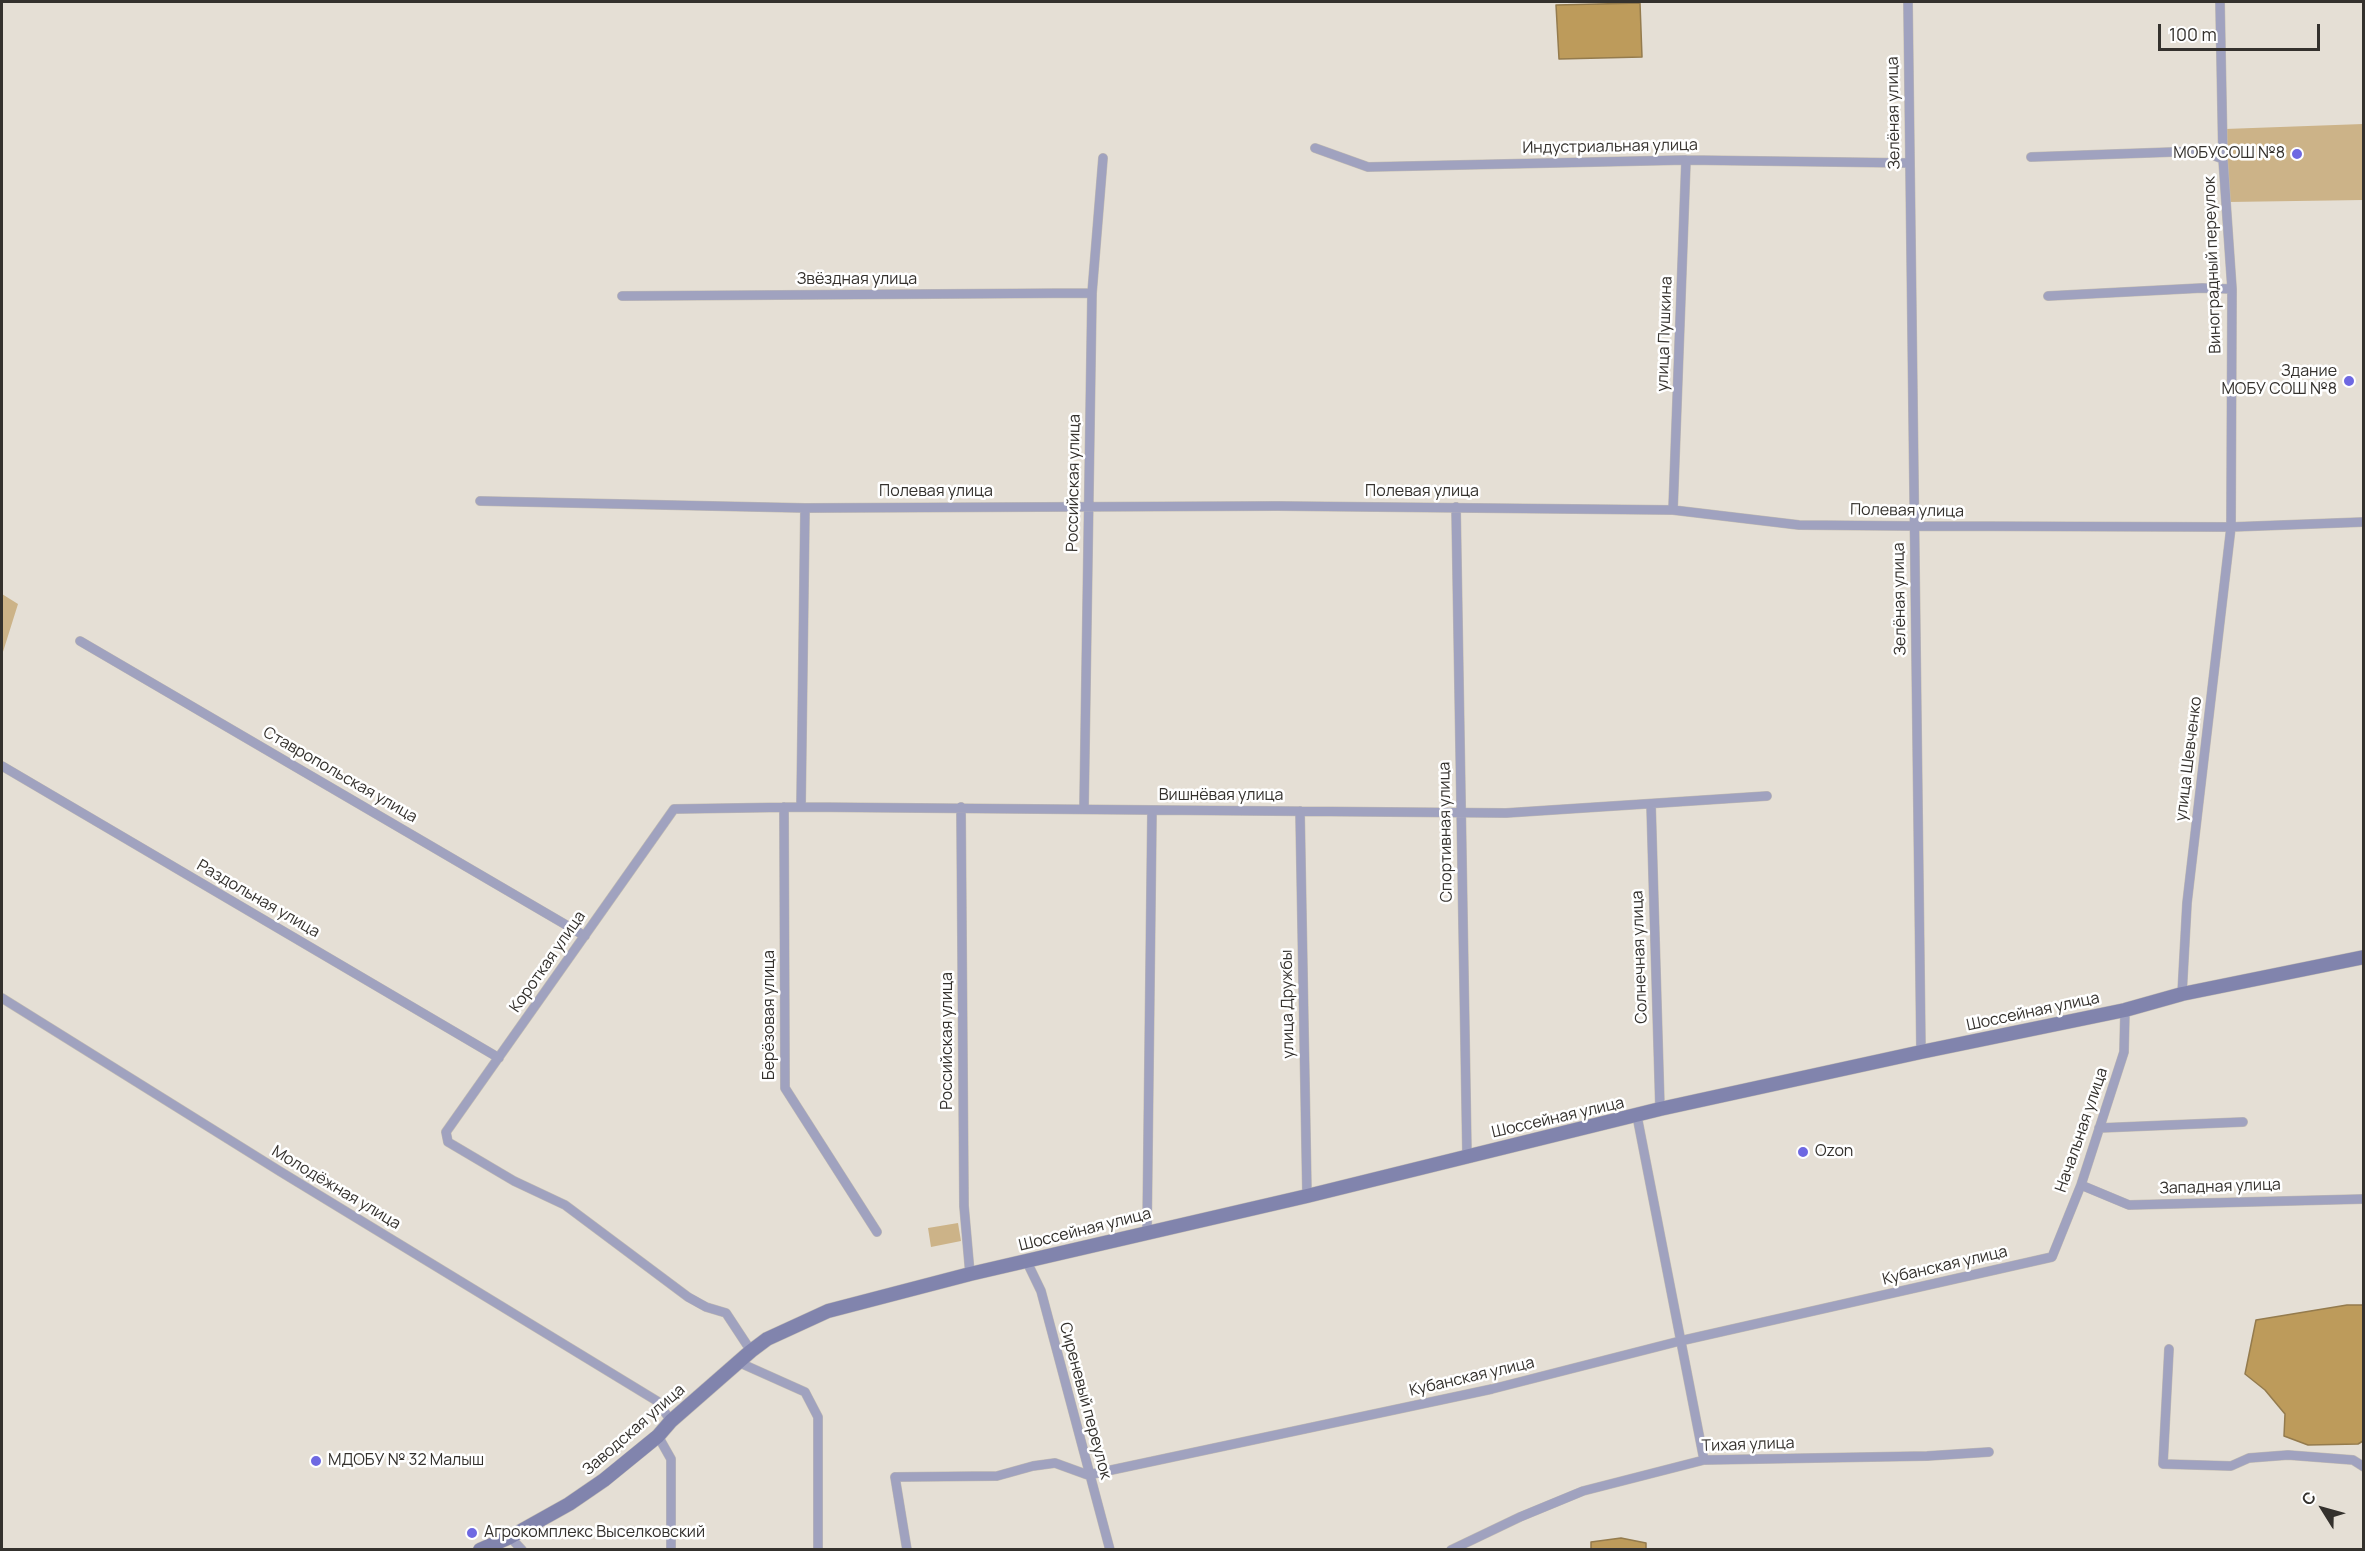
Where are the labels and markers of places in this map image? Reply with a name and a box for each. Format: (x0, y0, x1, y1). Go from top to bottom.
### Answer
place label: МОБУСОШ №8 (2173, 144, 2285, 164)
marker: МОБУСОШ №8 (2290, 147, 2304, 161)
place label: Здание МОБУ СОШ №8 (2221, 362, 2337, 400)
marker: Здание МОБУ СОШ №8 (2342, 374, 2356, 388)
place label: Ozon (1815, 1142, 1853, 1162)
marker: Ozon (1796, 1145, 1810, 1159)
place label: МДОБУ № 32 Малыш (328, 1451, 484, 1471)
marker: МДОБУ № 32 Малыш (309, 1454, 323, 1468)
place label: Агрокомплекс Выселковский (484, 1523, 705, 1543)
marker: Агрокомплекс Выселковский (465, 1526, 479, 1540)

